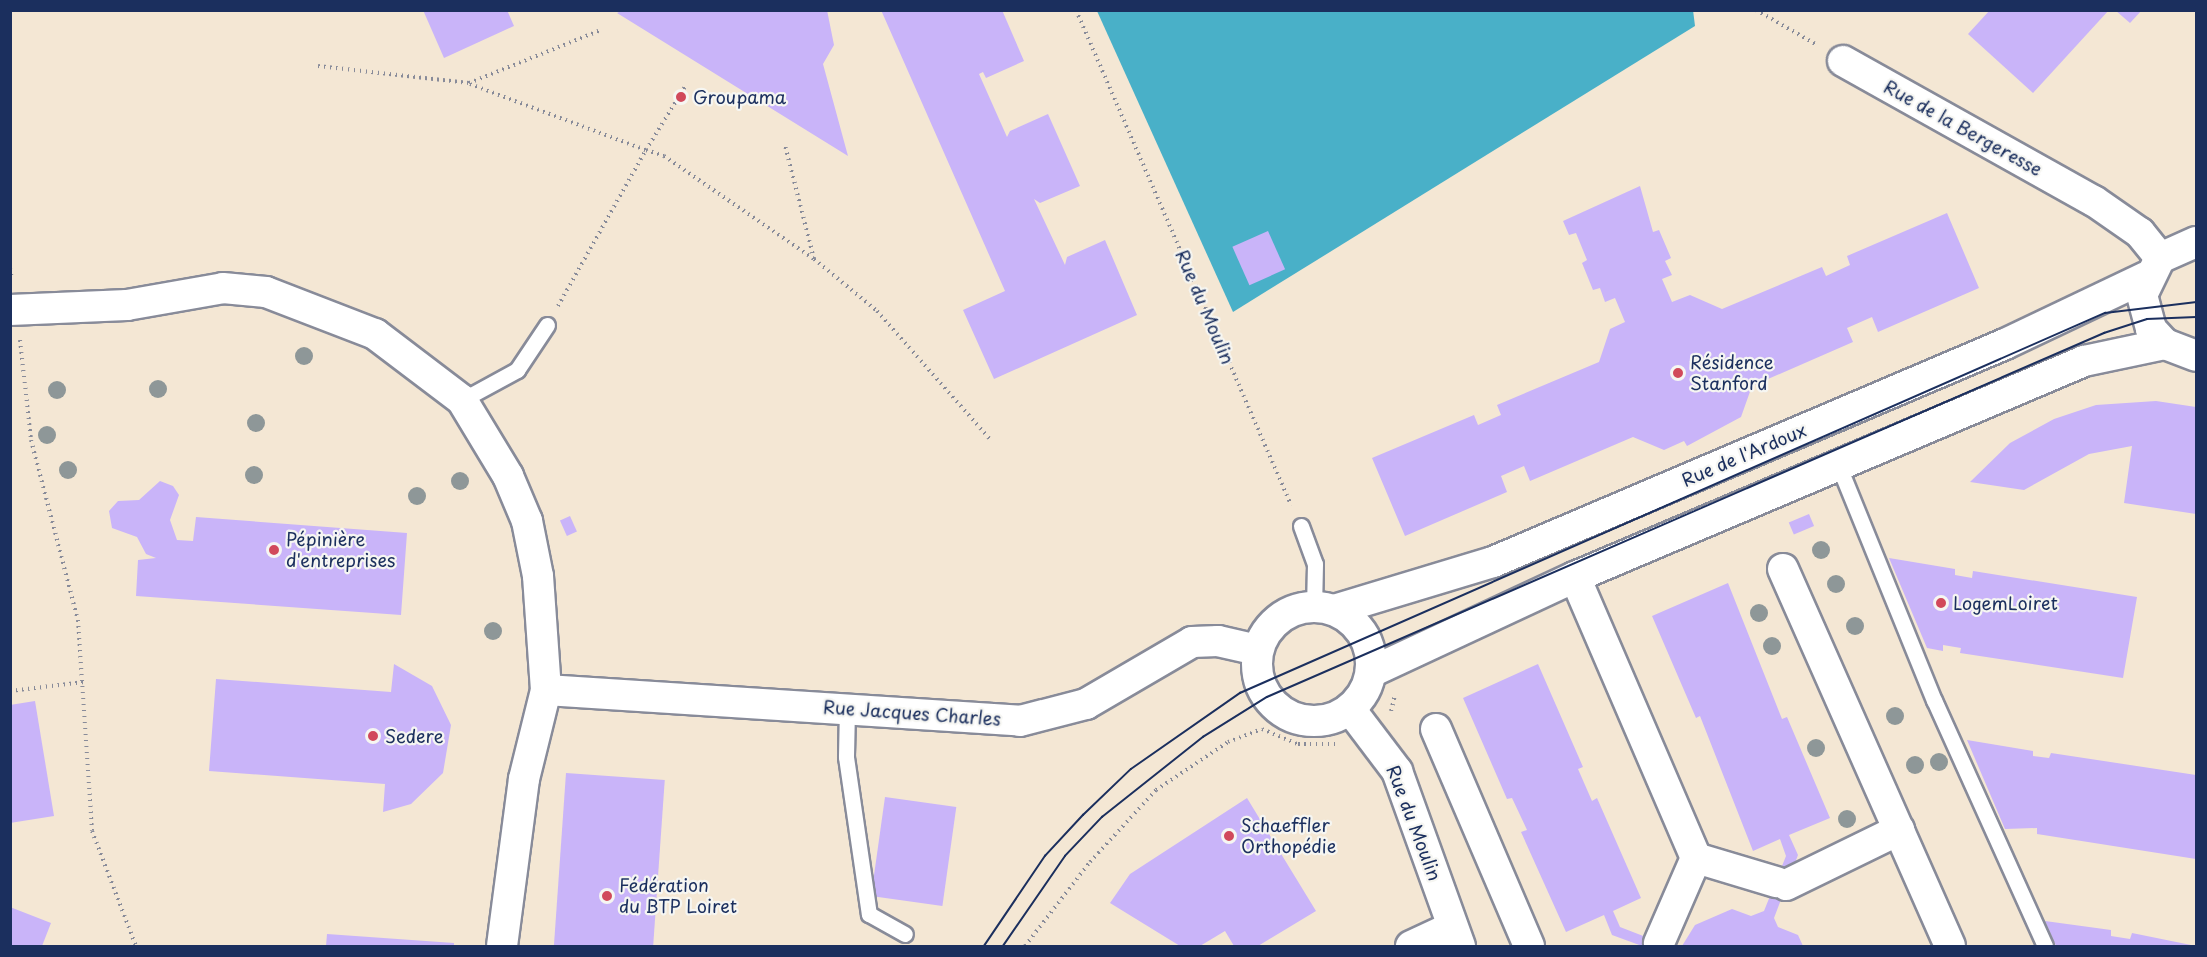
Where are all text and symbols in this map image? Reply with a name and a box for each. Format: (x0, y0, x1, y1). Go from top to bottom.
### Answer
street label: Rue de la Bergeresse (1879, 75, 2047, 181)
place label: Groupama (693, 86, 786, 108)
marker: Groupama (674, 90, 688, 104)
street label: Rue du Moulin (1171, 245, 1239, 369)
place label: Résidence Stanford (1690, 352, 1774, 394)
marker: Résidence Stanford (1671, 366, 1685, 380)
street label: Rue de l'Ardoux (1677, 419, 1811, 491)
place label: Pépinière d'entreprises (286, 529, 395, 572)
marker: Pépinière d'entreprises (267, 543, 281, 557)
place label: LogemLoiret (1953, 592, 2058, 614)
marker: LogemLoiret (1934, 596, 1948, 610)
street label: Rue Jacques Charles (821, 696, 1003, 730)
place label: Sedere (385, 725, 444, 747)
marker: Sedere (366, 729, 380, 743)
street label: Rue du Moulin (1382, 761, 1446, 885)
place label: Schaeffler Orthopédie (1241, 815, 1336, 858)
marker: Schaeffler Orthopédie (1222, 829, 1236, 843)
place label: Fédération du BTP Loiret (619, 875, 736, 918)
marker: Fédération du BTP Loiret (600, 889, 614, 903)

